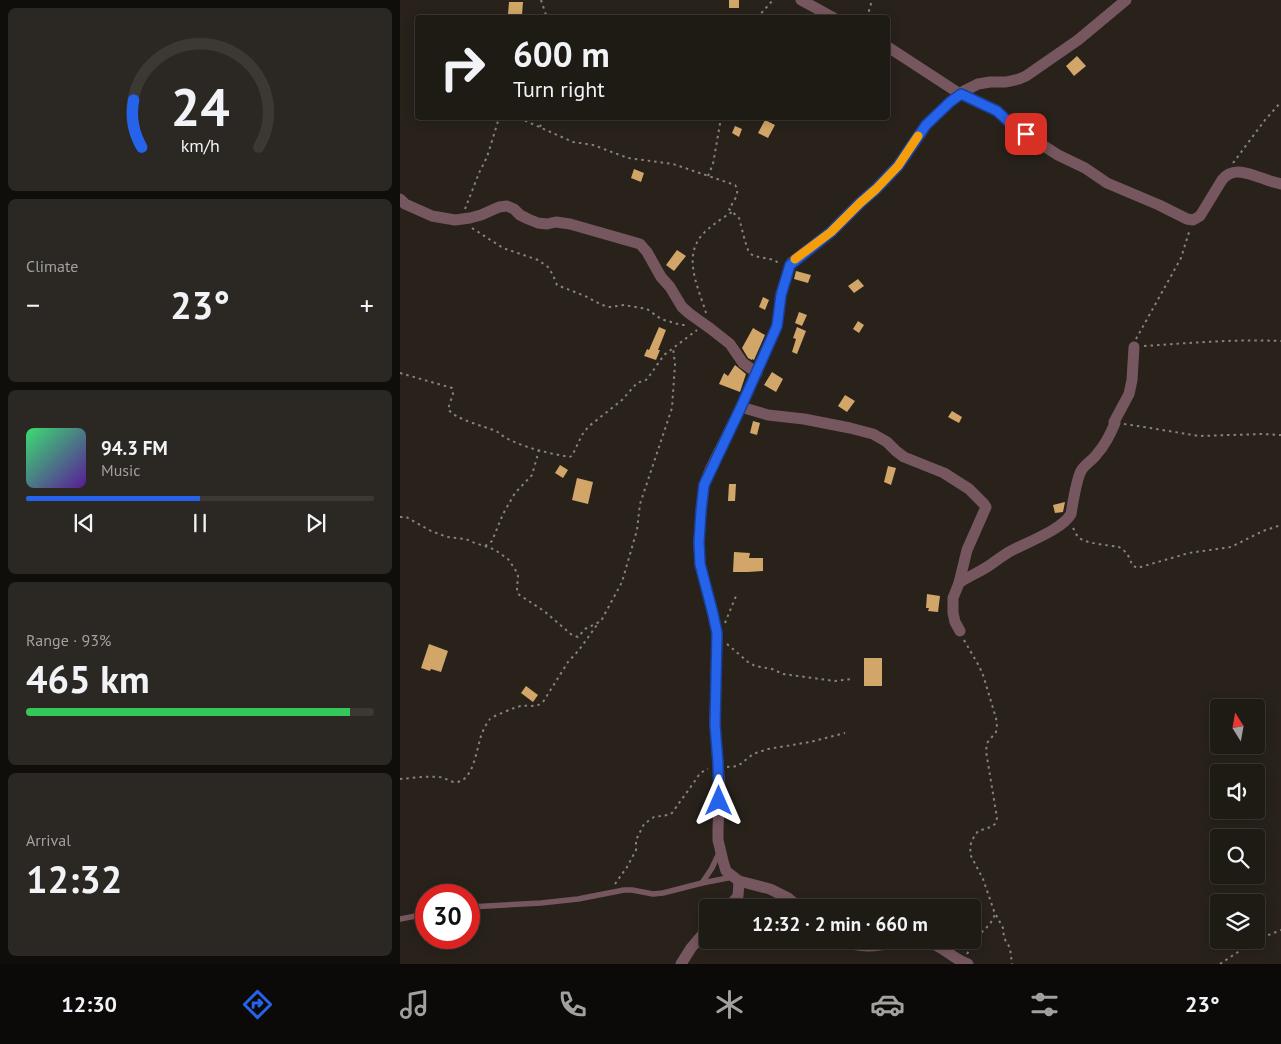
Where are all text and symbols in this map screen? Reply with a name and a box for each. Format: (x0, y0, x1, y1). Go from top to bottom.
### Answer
text: 600 m (513, 31, 610, 77)
icon: right (430, 35, 495, 100)
text: 24 (171, 73, 229, 140)
text: Turn right (513, 75, 605, 103)
pin (1005, 113, 1047, 155)
icon: arrive (1012, 120, 1040, 148)
text: km/h (180, 134, 220, 157)
text: Climate (26, 256, 78, 276)
text: 23° (170, 280, 230, 329)
text: − (26, 286, 40, 323)
text: + (360, 286, 374, 323)
text: 94.3 FM (101, 436, 168, 460)
text: Music (101, 460, 141, 480)
icon: previous (70, 509, 98, 537)
icon: pause (186, 509, 214, 537)
icon: next (302, 509, 330, 537)
text: Range · 93% (26, 630, 111, 650)
text: 465 km (26, 654, 150, 703)
north arrow (1210, 699, 1265, 754)
map controls (1210, 699, 1265, 949)
button: sound (1210, 764, 1265, 819)
position arrow (692, 774, 744, 826)
button: search (1210, 829, 1265, 884)
text: Arrival (26, 830, 71, 850)
text: 12:32 (26, 854, 122, 903)
speed limit sign: 30 (415, 884, 480, 949)
button: layers (1210, 894, 1265, 949)
text: 12:32 · 2 min · 660 m (752, 912, 928, 936)
icon: directions (240, 987, 275, 1022)
icon: music (397, 987, 432, 1022)
icon: phone (555, 987, 590, 1022)
icon: climate (712, 987, 747, 1022)
icon: car (870, 987, 905, 1022)
icon: filters (1027, 987, 1062, 1022)
text: 12:30 (61, 990, 117, 1018)
text: 23° (1185, 990, 1220, 1018)

